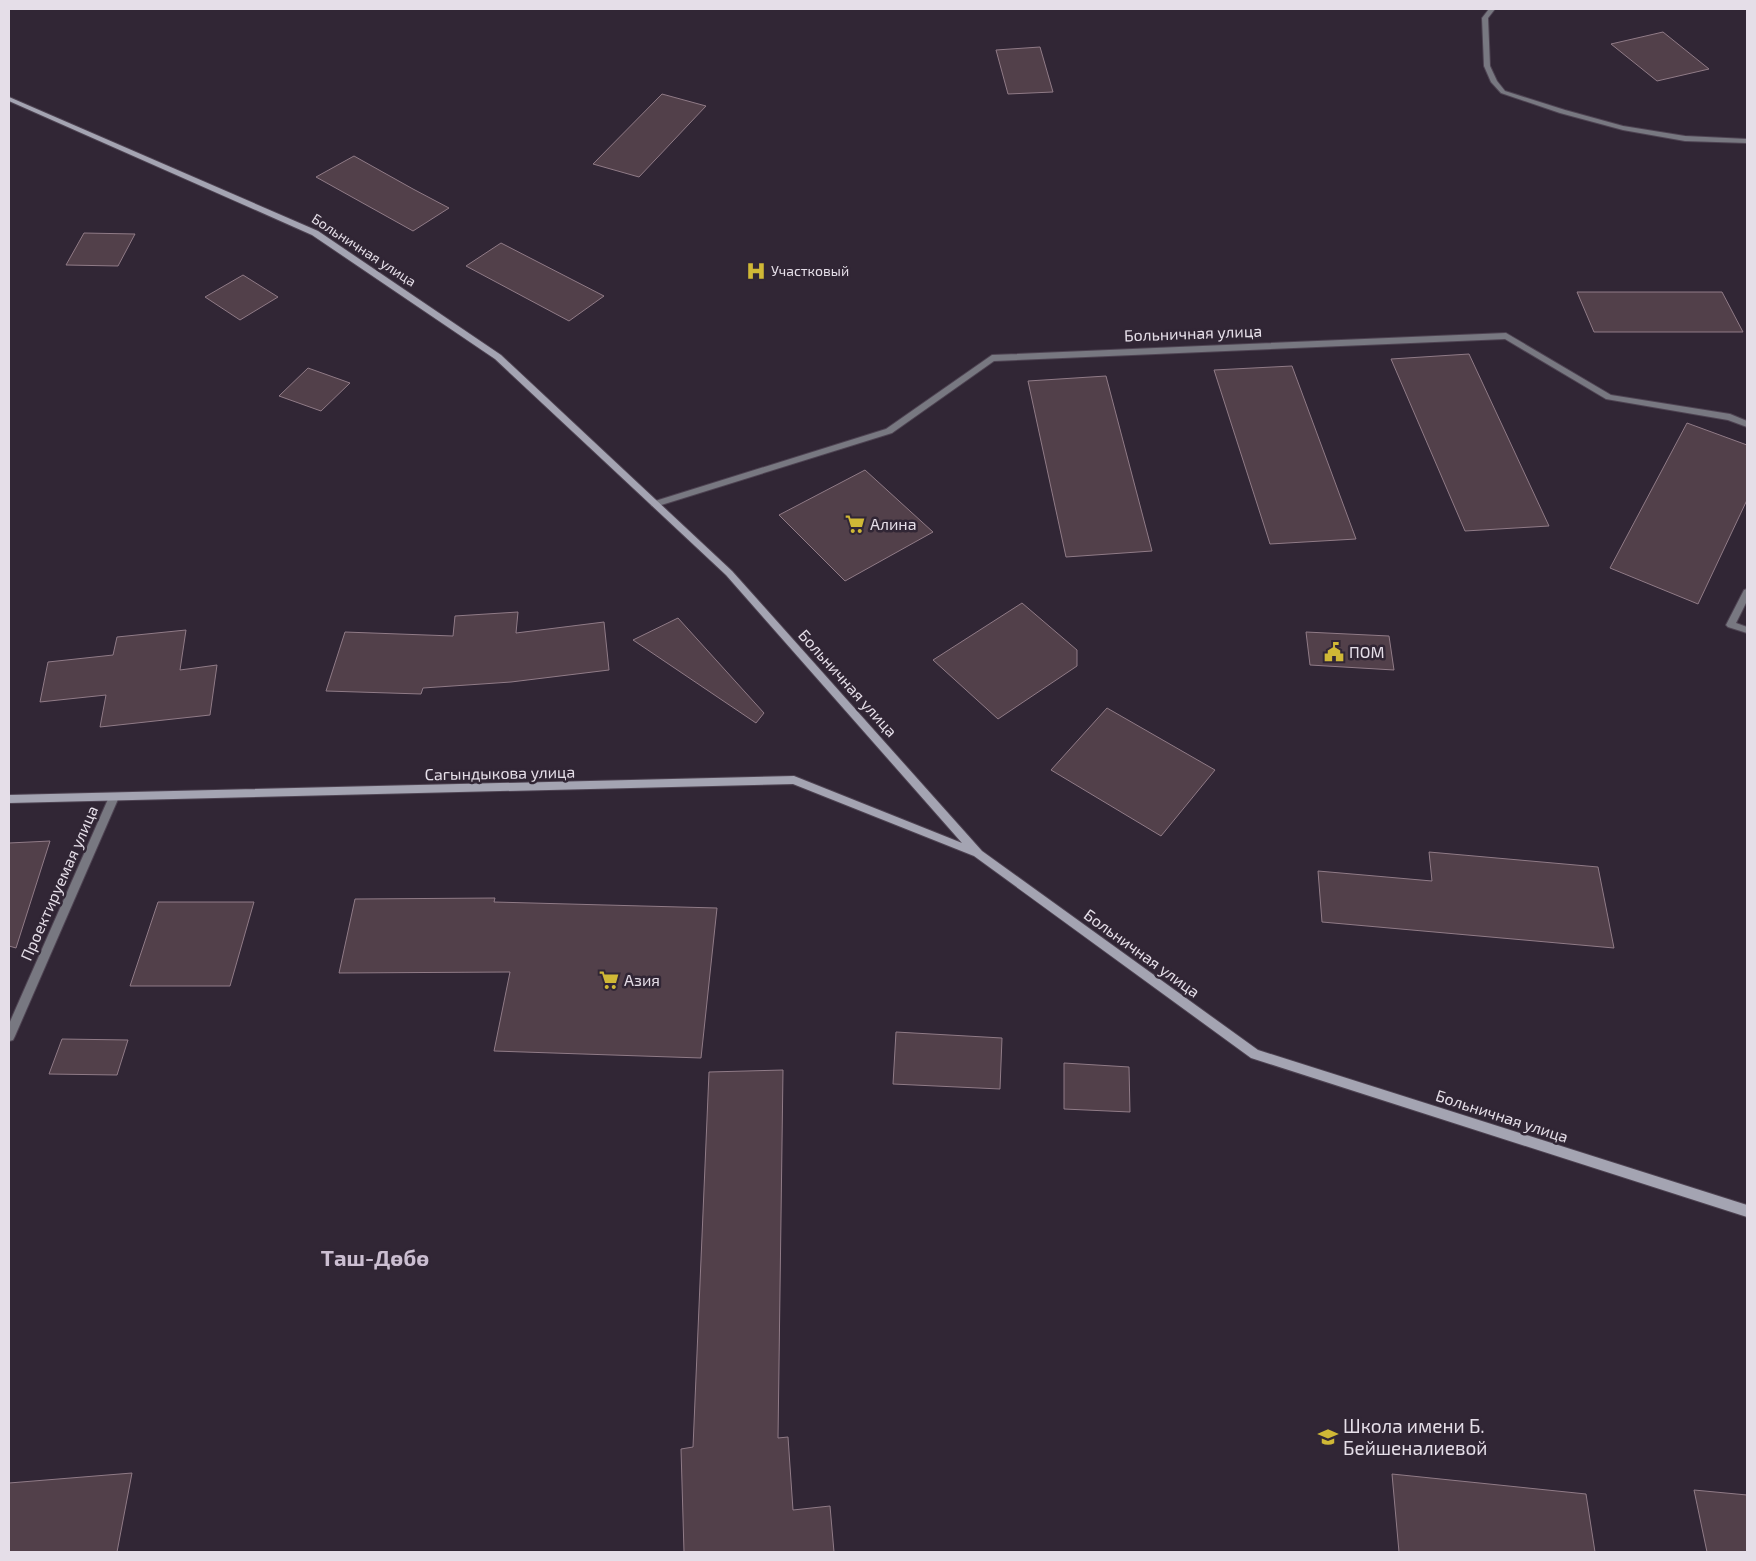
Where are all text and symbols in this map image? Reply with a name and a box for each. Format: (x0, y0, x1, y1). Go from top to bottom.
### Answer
street label: Больничная улица (309, 210, 420, 290)
hospital icon: Участковый (745, 260, 767, 282)
place label: Участковый (771, 262, 849, 279)
street label: Больничная улица (1124, 321, 1262, 345)
supermarket icon: Алина (844, 513, 866, 535)
place label: Алина (870, 514, 916, 533)
street label: Больничная улица (794, 625, 902, 741)
public building icon: ПОМ (1323, 641, 1345, 663)
place label: ПОМ (1349, 642, 1384, 661)
street label: Сагындыкова улица (424, 762, 576, 784)
street label: Проектируемая улица (16, 802, 102, 964)
street label: Больничная улица (1080, 904, 1204, 1002)
supermarket icon: Азия (598, 969, 620, 991)
place label: Азия (624, 970, 660, 989)
street label: Больничная улица (1433, 1085, 1571, 1147)
district label: Таш-Дөбө (321, 1244, 429, 1270)
place label: Школа имени Б. Бейшеналиевой (1343, 1414, 1488, 1459)
school or university icon: Школа имени Б. Бейшеналиевой (1317, 1426, 1339, 1448)

